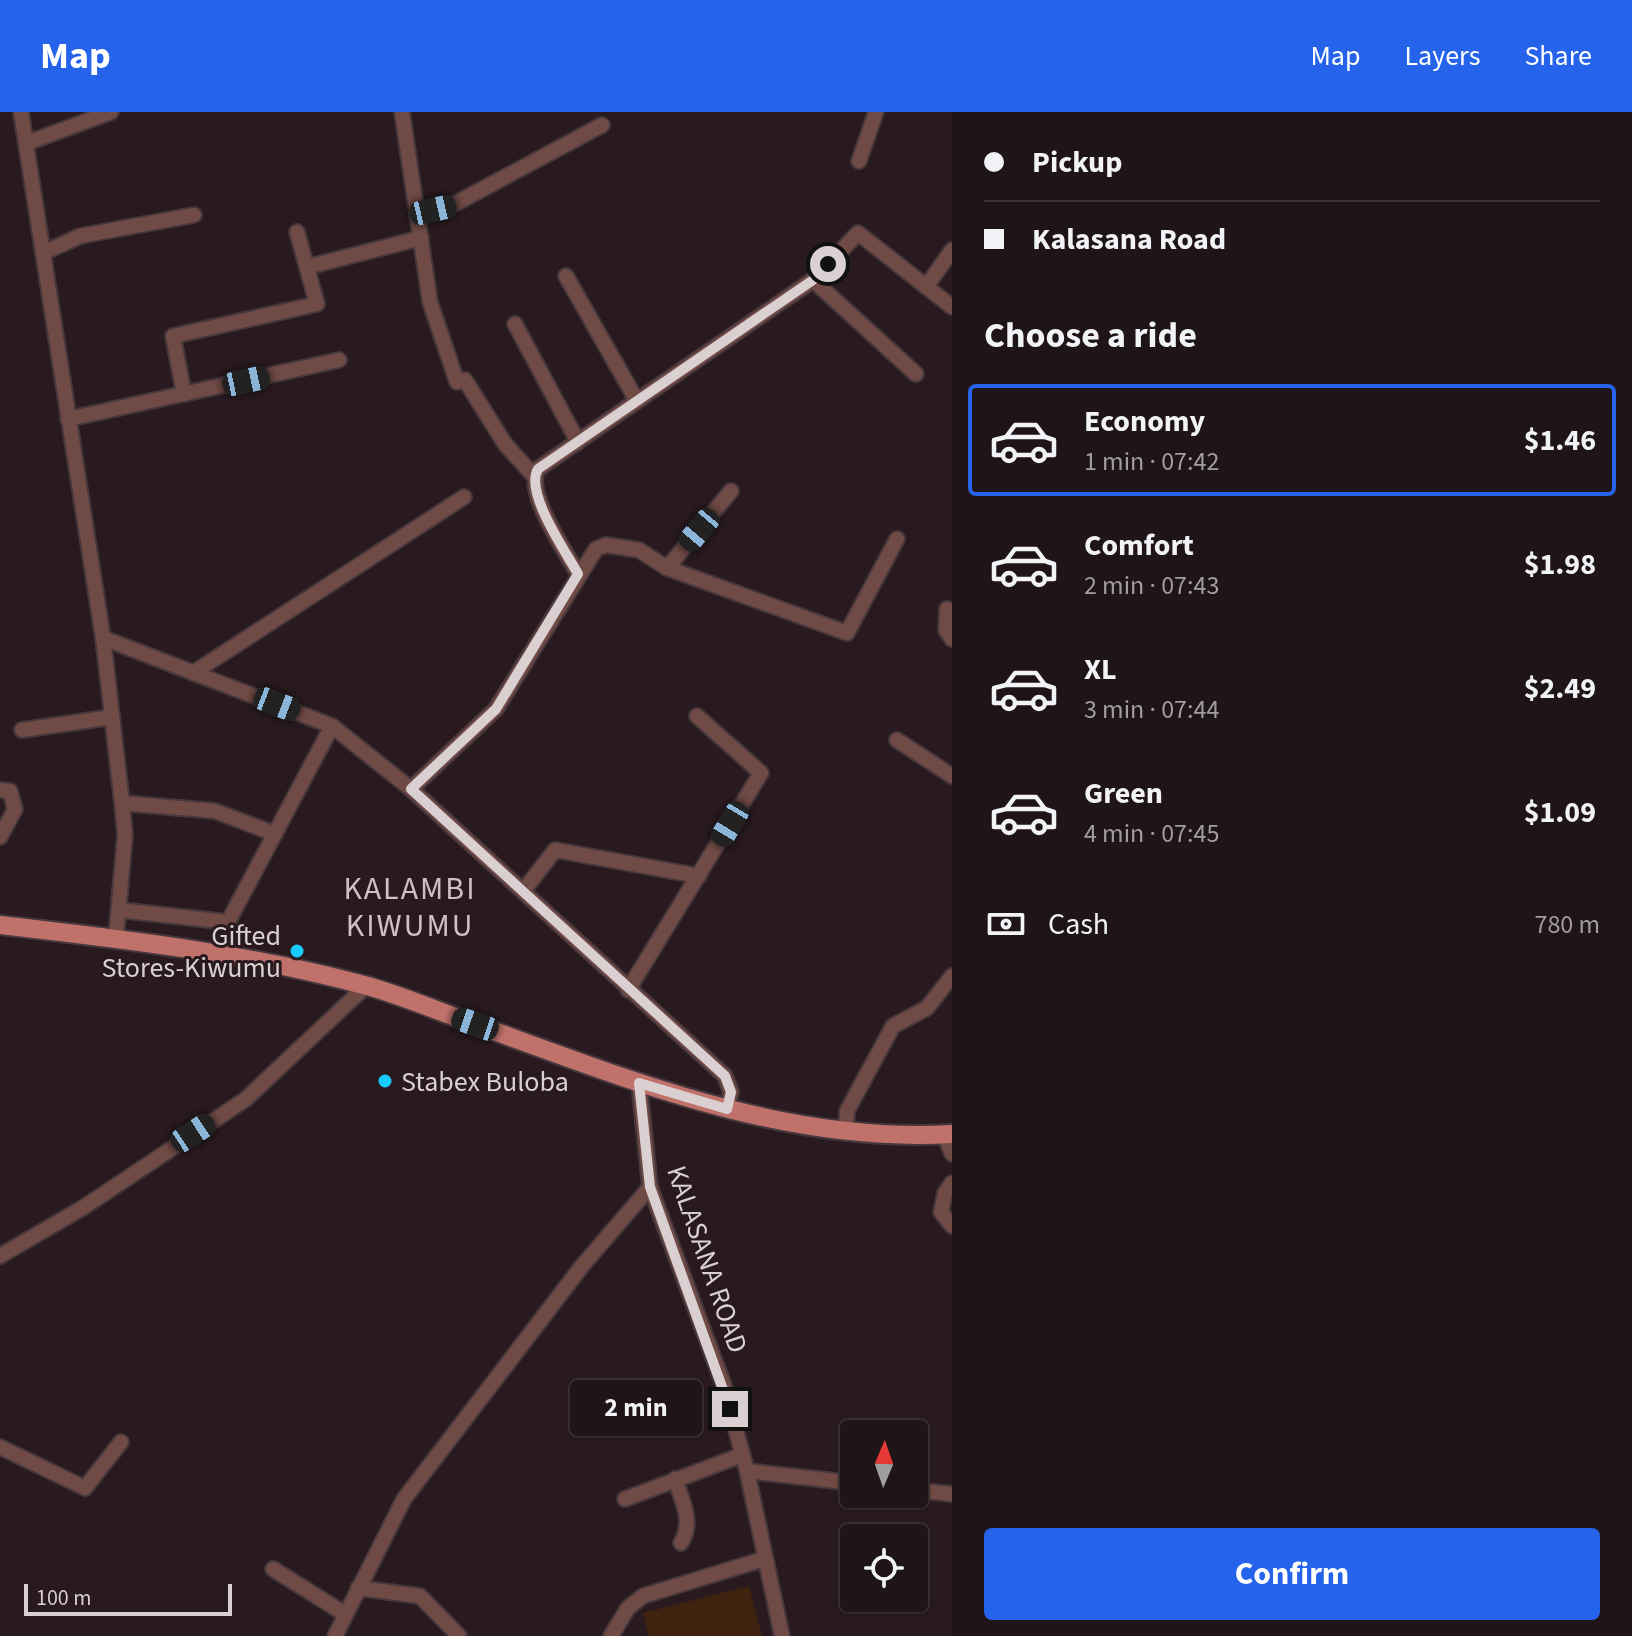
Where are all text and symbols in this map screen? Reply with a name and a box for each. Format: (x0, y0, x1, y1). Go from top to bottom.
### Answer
text: Map (40, 29, 111, 83)
text: Map (1310, 36, 1360, 76)
text: Layers (1404, 36, 1480, 76)
text: Share (1524, 36, 1592, 76)
text: Pickup (1032, 141, 1122, 184)
car (407, 193, 459, 227)
text: Kalasana Road (1032, 218, 1226, 261)
route start (810, 246, 846, 282)
text: Choose a ride (984, 310, 1197, 361)
car (220, 364, 272, 398)
text: Economy (1084, 400, 1205, 443)
icon: car (988, 404, 1060, 476)
text: $1.46 (1524, 419, 1596, 462)
text: 1 min · 07:42 (1084, 443, 1219, 480)
car (674, 504, 724, 556)
text: Comfort (1084, 524, 1194, 567)
icon: car (988, 528, 1060, 600)
text: $1.98 (1524, 543, 1596, 586)
text: 2 min · 07:43 (1084, 567, 1219, 604)
text: XL (1084, 648, 1117, 691)
icon: car (988, 652, 1060, 724)
text: $2.49 (1524, 667, 1596, 710)
car (250, 684, 304, 724)
text: 3 min · 07:44 (1084, 691, 1219, 728)
text: Green (1084, 772, 1163, 815)
icon: car (988, 776, 1060, 848)
text: $1.09 (1524, 791, 1596, 834)
car (707, 797, 753, 851)
text: 4 min · 07:45 (1084, 815, 1219, 852)
district label: KALAMBI KIWUMU (343, 866, 477, 949)
icon: cash (984, 902, 1028, 946)
text: Cash (1048, 903, 1109, 946)
text: 780 m (1534, 906, 1600, 943)
place label: Gifted Stores-Kiwumu (102, 916, 281, 988)
marker: Gifted Stores-Kiwumu (288, 942, 306, 960)
car (448, 1005, 502, 1043)
place label: Stabex Buloba (401, 1062, 569, 1102)
marker: Stabex Buloba (376, 1072, 394, 1090)
car (166, 1110, 220, 1156)
street label: KALASANA ROAD (656, 1160, 758, 1358)
callout: 2 min (570, 1381, 702, 1437)
text: 2 min (604, 1389, 668, 1426)
route end (712, 1391, 748, 1427)
north arrow (840, 1420, 928, 1508)
map controls (840, 1420, 928, 1612)
button: locate (840, 1524, 928, 1612)
button: Confirm (984, 1528, 1600, 1620)
scale bar (24, 1580, 232, 1616)
text: 100 m (36, 1582, 91, 1614)

